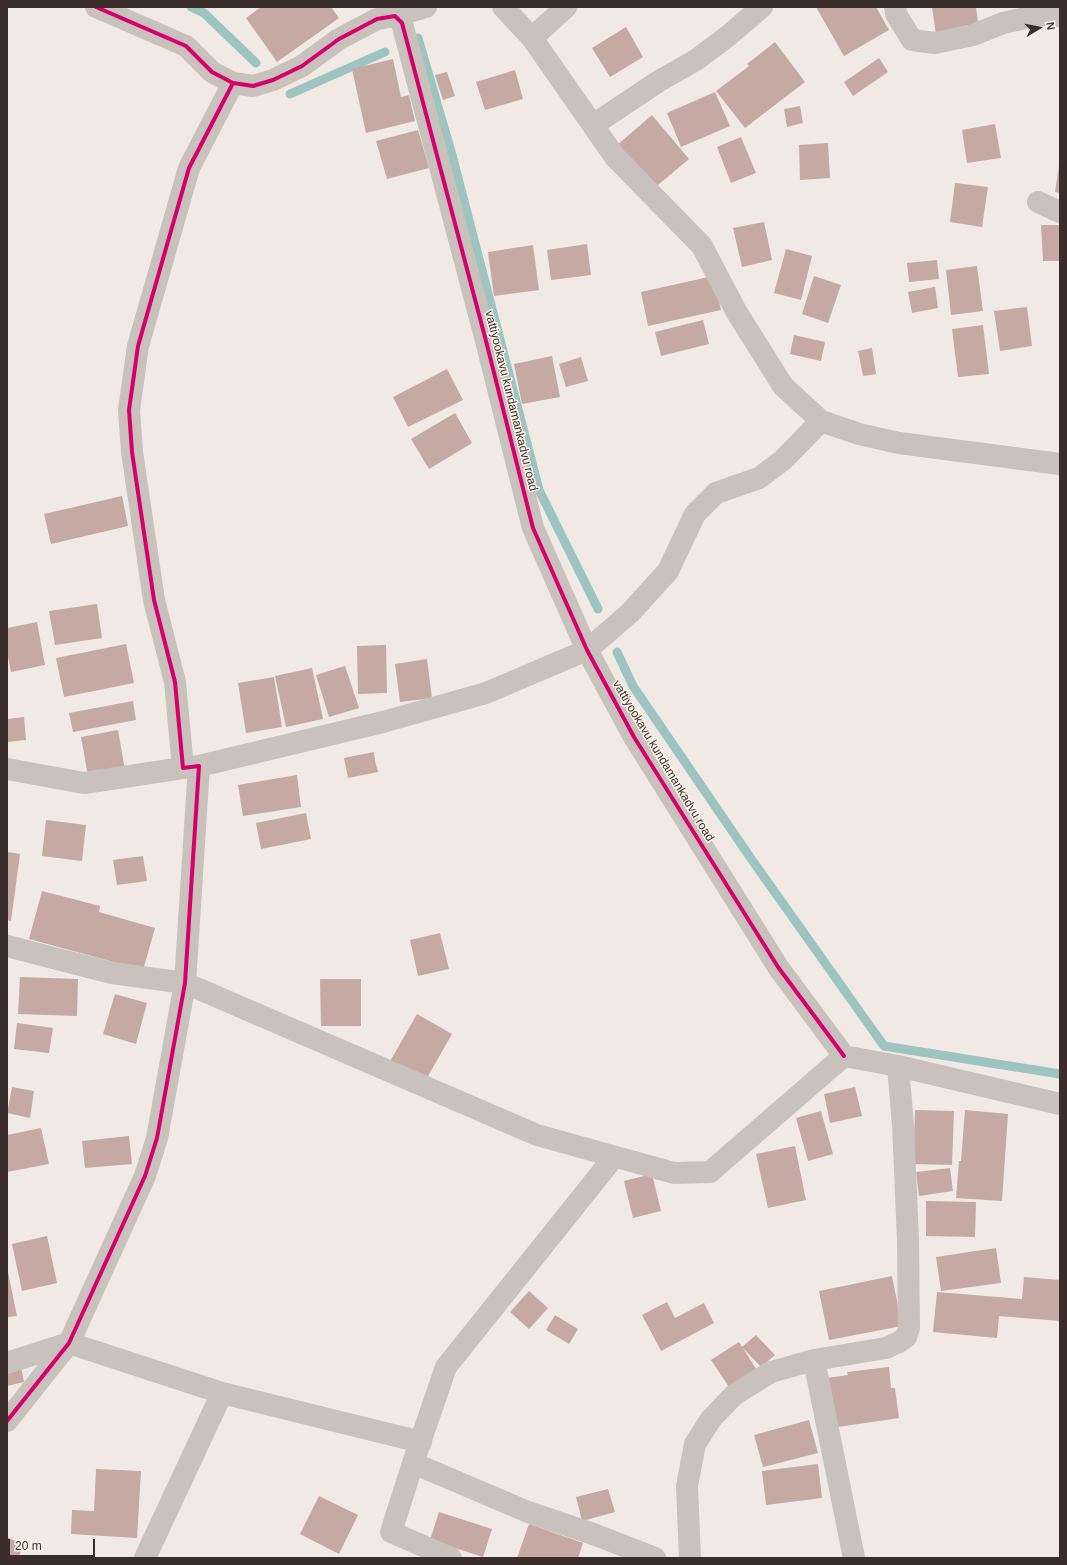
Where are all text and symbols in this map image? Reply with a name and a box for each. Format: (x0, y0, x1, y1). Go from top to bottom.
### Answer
north arrow (1019, 8, 1059, 48)
text: N (1044, 21, 1057, 31)
street label: vattiyookavu kundamankadvu road (482, 309, 540, 493)
street label: vattiyookavu kundamankadvu road (609, 678, 717, 844)
scale bar (10, 1531, 97, 1557)
text: 20 m (15, 1539, 42, 1553)

